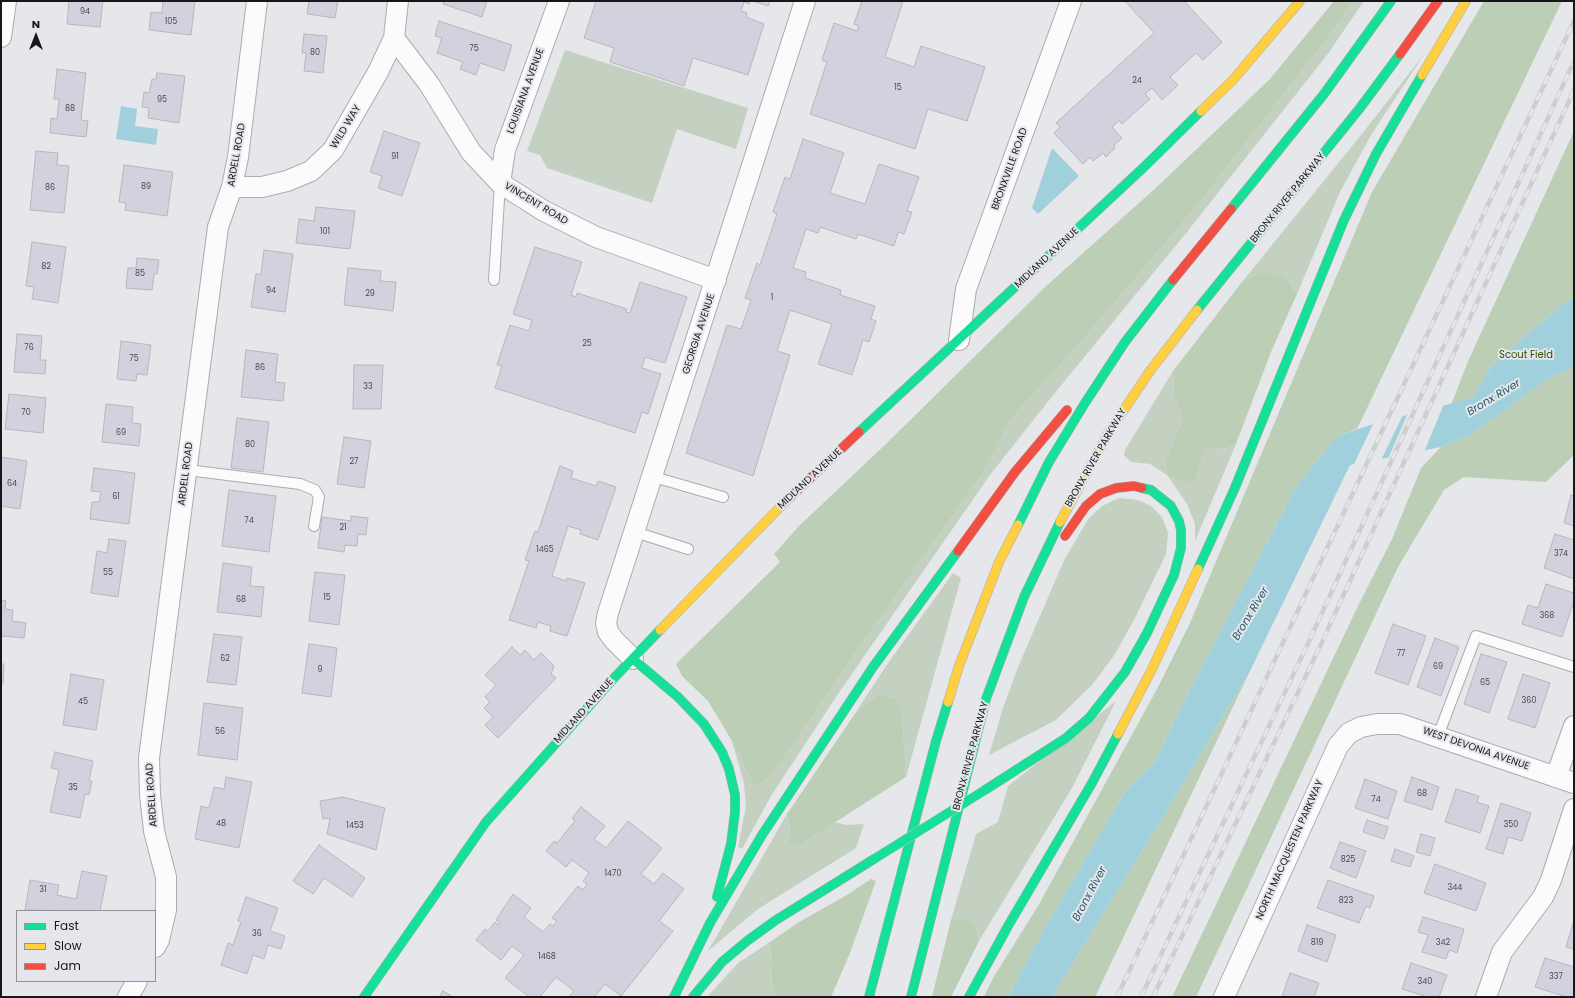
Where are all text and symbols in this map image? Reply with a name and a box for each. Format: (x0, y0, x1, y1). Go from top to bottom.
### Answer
house number: 94 (80, 7, 90, 17)
north arrow (16, 16, 56, 56)
text: N (32, 16, 40, 32)
house number: 105 (165, 17, 177, 27)
house number: 75 (469, 44, 479, 54)
street label: LOUISIANA AVENUE (505, 46, 547, 136)
house number: 80 (310, 48, 320, 58)
house number: 24 (1132, 76, 1142, 86)
house number: 15 (894, 83, 902, 93)
house number: 95 (157, 95, 167, 105)
street label: WILD WAY (328, 103, 364, 151)
house number: 88 (65, 104, 75, 114)
street label: ARDELL ROAD (226, 122, 248, 188)
street label: BRONXVILLE ROAD (990, 126, 1030, 212)
street label: BRONX RIVER PARKWAY (1248, 151, 1328, 245)
house number: 91 (391, 152, 399, 162)
street label: VINCENT ROAD (502, 180, 570, 228)
house number: 89 (141, 182, 151, 192)
house number: 86 (45, 183, 55, 193)
street label: MIDLAND AVENUE (1012, 225, 1082, 291)
house number: 101 (320, 227, 330, 237)
house number: 82 (41, 262, 51, 272)
house number: 85 (135, 269, 145, 279)
house number: 94 (266, 286, 276, 296)
house number: 29 (365, 289, 375, 299)
street label: GEORGIA AVENUE (680, 292, 718, 376)
house number: 1 (771, 293, 773, 303)
house number: 25 (582, 339, 592, 349)
house number: 76 (24, 343, 34, 353)
park label: Scout Field (1499, 349, 1553, 361)
house number: 75 (129, 354, 139, 364)
house number: 86 (255, 363, 265, 373)
water label: Bronx River (1465, 377, 1523, 419)
house number: 33 (363, 382, 373, 392)
street label: BRONX RIVER PARKWAY (1063, 406, 1129, 510)
house number: 70 (21, 408, 31, 418)
house number: 69 (116, 428, 126, 438)
house number: 80 (245, 440, 255, 450)
street label: ARDELL ROAD (176, 441, 196, 507)
street label: MIDLAND AVENUE (775, 446, 845, 512)
house number: 27 (350, 457, 358, 467)
house number: 64 (7, 479, 17, 489)
house number: 61 (112, 492, 120, 502)
house number: 74 (244, 516, 254, 526)
house number: 21 (339, 523, 347, 533)
house number: 1465 (536, 545, 554, 555)
house number: 374 (1554, 549, 1568, 559)
house number: 55 (103, 568, 113, 578)
water label: Bronx River (1230, 585, 1272, 643)
house number: 15 (323, 593, 331, 603)
house number: 68 (236, 595, 246, 605)
house number: 368 (1540, 611, 1554, 621)
house number: 77 (1397, 649, 1405, 659)
house number: 62 (220, 654, 230, 664)
house number: 69 (1433, 662, 1443, 672)
house number: 9 (317, 665, 323, 675)
street label: MIDLAND AVENUE (552, 676, 616, 746)
house number: 65 (1480, 678, 1490, 688)
house number: 360 (1522, 696, 1536, 706)
house number: 45 (78, 697, 88, 707)
street label: BRONX RIVER PARKWAY (951, 700, 991, 812)
street label: WEST DEVONIA AVENUE (1421, 725, 1531, 773)
house number: 56 (215, 727, 225, 737)
street label: ARDELL ROAD (144, 763, 160, 827)
street label: NORTH MACQUESTEN PARKWAY (1254, 778, 1326, 922)
house number: 35 (68, 783, 78, 793)
house number: 68 (1417, 789, 1427, 799)
house number: 74 (1371, 795, 1381, 805)
house number: 48 (216, 819, 226, 829)
house number: 350 (1504, 820, 1518, 830)
house number: 1453 (346, 821, 364, 831)
house number: 825 (1341, 855, 1355, 865)
water label: Bronx River (1070, 864, 1110, 924)
house number: 1470 (605, 869, 621, 879)
house number: 344 (1448, 883, 1462, 893)
house number: 31 (39, 885, 47, 895)
house number: 823 (1339, 896, 1353, 906)
legend (16, 910, 156, 982)
text: Fast (54, 917, 79, 934)
house number: 36 (252, 929, 262, 939)
text: Slow (54, 937, 82, 954)
house number: 819 (1311, 938, 1323, 948)
house number: 342 (1436, 938, 1450, 948)
house number: 1468 (538, 952, 556, 962)
text: Jam (54, 957, 81, 974)
house number: 337 (1549, 972, 1563, 982)
house number: 340 (1418, 977, 1432, 987)

